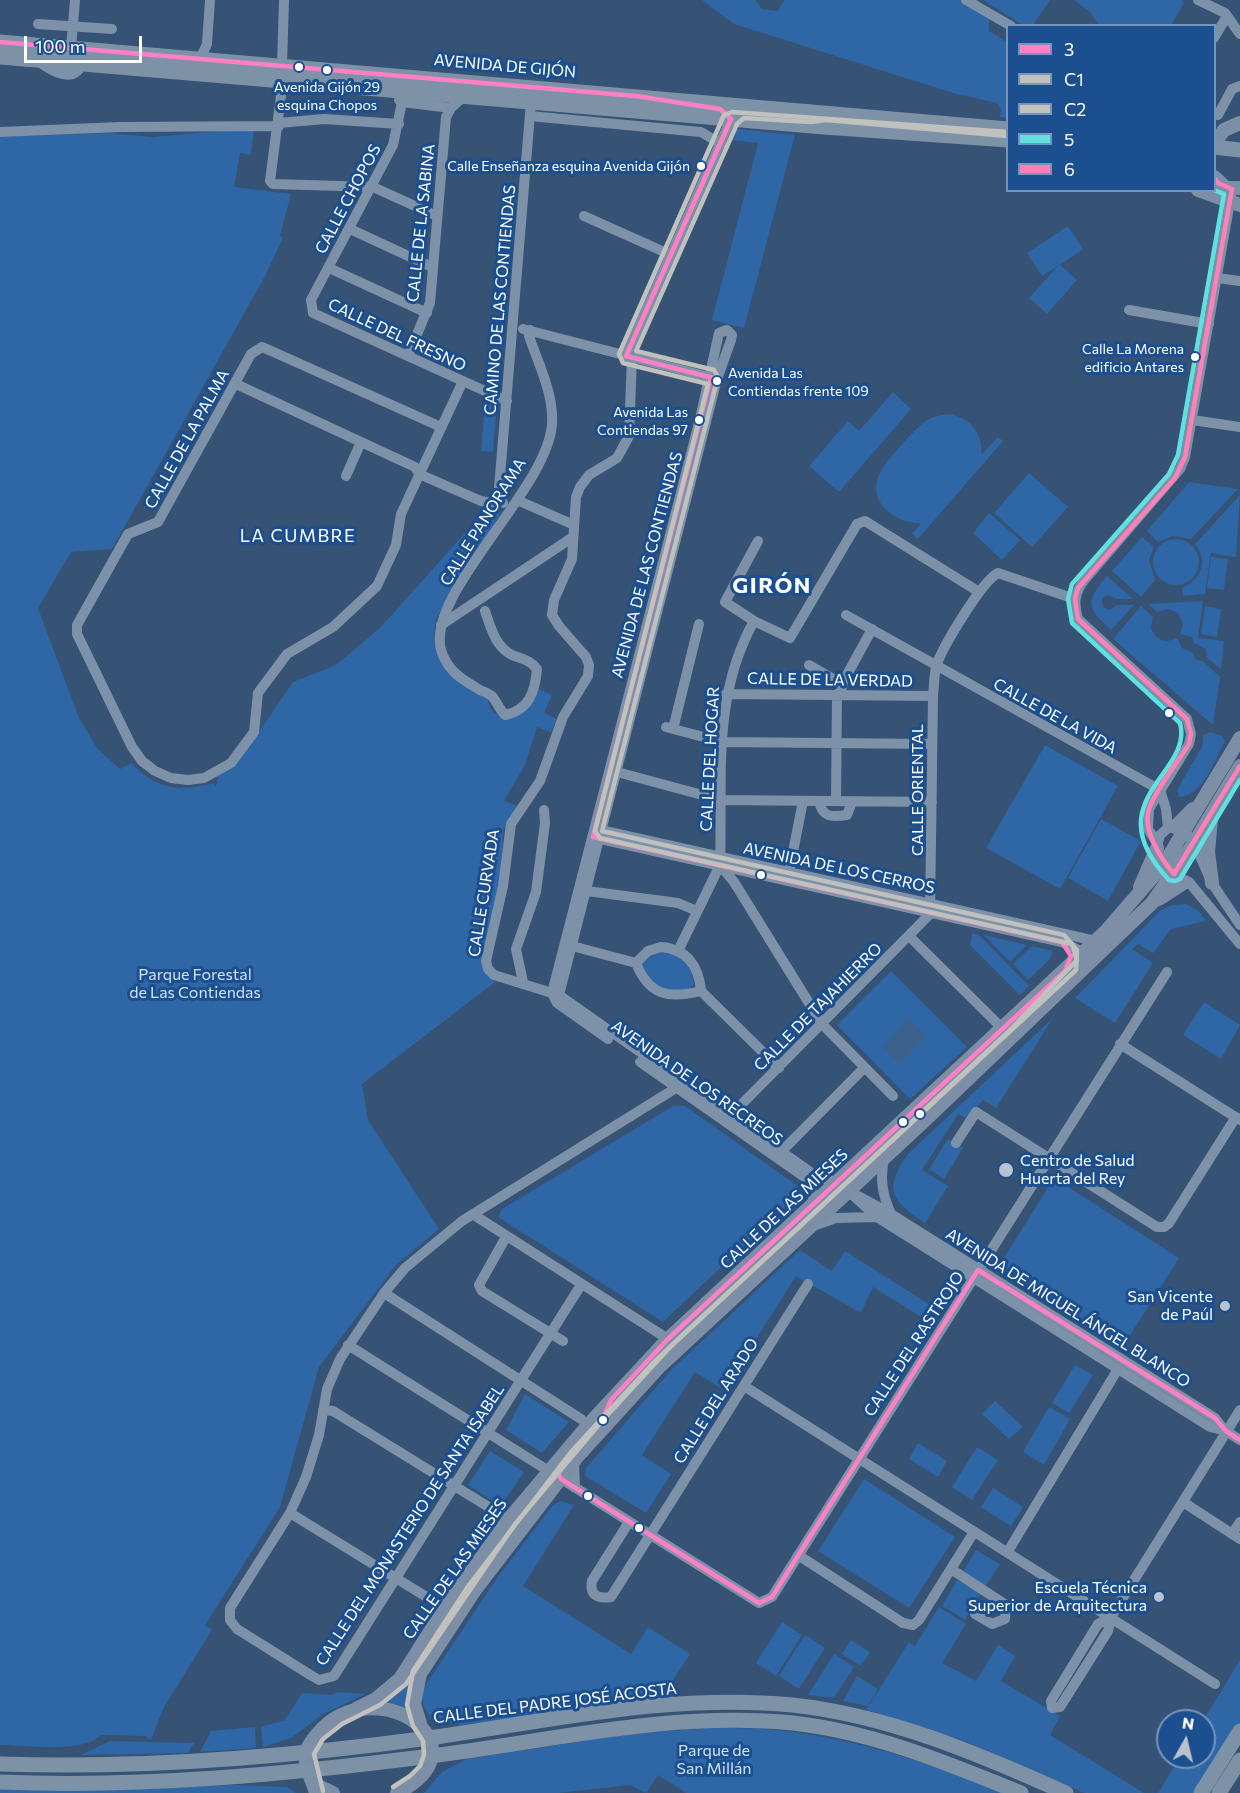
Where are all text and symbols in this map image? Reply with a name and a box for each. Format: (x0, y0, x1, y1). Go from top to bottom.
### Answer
scale bar (27, 24, 146, 62)
legend (1006, 24, 1216, 192)
text: 100 m (35, 35, 85, 57)
text: 3 (1064, 38, 1074, 60)
street label: AVENIDA DE GIJÓN (433, 50, 577, 82)
unlabelled marker (293, 61, 305, 73)
marker: Avenida Gijón 29 esquina Chopos (321, 64, 333, 76)
text: C1 (1064, 68, 1084, 90)
place label: Avenida Gijón 29 esquina Chopos (274, 79, 380, 112)
text: C2 (1064, 98, 1086, 120)
text: 5 (1064, 128, 1074, 150)
street label: CALLE CHOPOS (311, 141, 385, 257)
street label: CALLE DE LA SABINA (403, 143, 439, 303)
place label: Calle Enseñanza esquina Avenida Gijón (447, 158, 690, 174)
text: 6 (1064, 158, 1075, 180)
marker: Calle Enseñanza esquina Avenida Gijón (695, 160, 707, 172)
street label: CAMINO DE LAS CONTIENDAS (480, 184, 520, 416)
street label: CALLE DEL FRESNO (325, 295, 469, 375)
place label: Calle La Morena edificio Antares (1082, 341, 1184, 374)
marker: Calle La Morena edificio Antares (1189, 351, 1201, 363)
place label: Avenida Las Contiendas frente 109 (728, 365, 869, 398)
street label: CALLE DE LA PALMA (141, 366, 233, 512)
marker: Avenida Las Contiendas frente 109 (711, 375, 723, 387)
place label: Avenida Las Contiendas 97 (597, 404, 688, 436)
marker: Avenida Las Contiendas 97 (693, 414, 705, 426)
street label: AVENIDA DE LAS CONTIENDAS (608, 450, 686, 680)
street label: CALLE PANORAMA (436, 455, 530, 589)
district label: LA CUMBRE (240, 525, 356, 547)
district label: GIRÓN (732, 573, 812, 599)
street label: CALLE DE LA VERDAD (747, 669, 913, 691)
street label: CALLE DE LA VIDA (990, 674, 1120, 758)
street label: CALLE DEL HOGAR (697, 686, 723, 832)
unlabelled marker (1163, 707, 1175, 719)
street label: CALLE ORIENTAL (908, 724, 928, 856)
street label: CALLE CURVADA (464, 828, 504, 958)
street label: AVENIDA DE LOS CERROS (742, 838, 936, 898)
unlabelled marker (755, 869, 767, 881)
street label: CALLE DE TAJAHIERRO (750, 939, 886, 1075)
park label: Parque Forestal de Las Contiendas (129, 965, 261, 1003)
street label: AVENIDA DE LOS RECREOS (608, 1016, 786, 1150)
unlabelled marker (914, 1108, 926, 1120)
unlabelled marker (897, 1116, 909, 1128)
street label: CALLE DE LAS MIESES (716, 1145, 852, 1273)
place label: Centro de Salud Huerta del Rey (1020, 1151, 1135, 1189)
marker: Centro de Salud Huerta del Rey (997, 1161, 1015, 1179)
street label: AVENIDA DE MIGUEL ÁNGEL BLANCO (942, 1224, 1194, 1392)
street label: CALLE DEL RASTROJO (860, 1268, 968, 1420)
place label: San Vicente de Paúl (1128, 1287, 1213, 1325)
marker: San Vicente de Paúl (1218, 1299, 1232, 1313)
street label: CALLE DEL ARADO (670, 1335, 762, 1467)
street label: CALLE DEL MONASTERIO DE SANTA ISABEL (312, 1381, 508, 1669)
unlabelled marker (597, 1414, 609, 1426)
unlabelled marker (582, 1490, 594, 1502)
street label: CALLE DE LAS MIESES (399, 1495, 511, 1643)
unlabelled marker (633, 1522, 645, 1534)
place label: Escuela Técnica Superior de Arquitectura (968, 1578, 1147, 1616)
marker: Escuela Técnica Superior de Arquitectura (1152, 1590, 1166, 1604)
street label: CALLE DEL PADRE JOSÉ ACOSTA (432, 1679, 678, 1727)
north arrow (1156, 1709, 1216, 1769)
text: N (1181, 1712, 1196, 1733)
park label: Parque de San Millán (676, 1741, 752, 1779)

